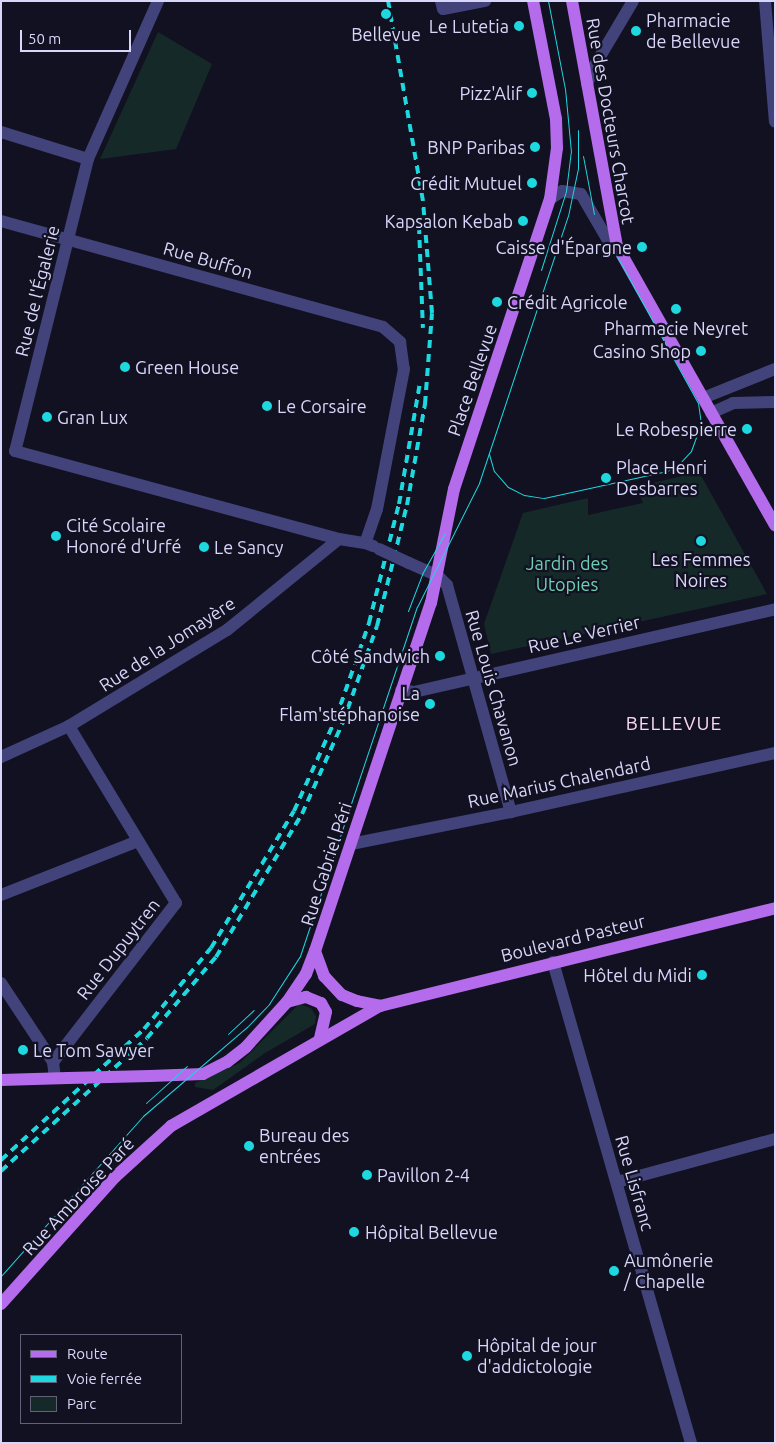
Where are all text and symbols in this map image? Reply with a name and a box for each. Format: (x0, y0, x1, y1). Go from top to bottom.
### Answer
marker: Bellevue (379, 7, 393, 21)
place label: Pharmacie de Bellevue (646, 10, 740, 52)
place label: Le Lutetia (429, 15, 509, 37)
street label: Rue des Docteurs Charcot (582, 16, 640, 226)
scale bar (22, 20, 134, 52)
marker: Le Lutetia (513, 20, 525, 32)
place label: Bellevue (351, 23, 421, 45)
marker: Pharmacie de Bellevue (630, 25, 642, 37)
text: 50 m (28, 30, 61, 47)
place label: Pizz'Alif (459, 82, 522, 104)
marker: Pizz'Alif (526, 87, 538, 99)
place label: BNP Paribas (427, 136, 525, 158)
marker: BNP Paribas (529, 141, 541, 153)
place label: Crédit Mutuel (410, 172, 522, 194)
marker: Crédit Mutuel (526, 177, 538, 189)
place label: Kapsalon Kebab (385, 210, 513, 232)
marker: Kapsalon Kebab (517, 215, 529, 227)
street label: Rue de l'Égalerie (10, 223, 64, 359)
place label: Caisse d'Épargne (496, 236, 632, 258)
street label: Rue Buffon (161, 237, 255, 283)
marker: Caisse d'Épargne (636, 241, 648, 253)
place label: Crédit Agricole (507, 291, 628, 313)
marker: Crédit Agricole (491, 296, 503, 308)
marker: Pharmacie Neyret (670, 303, 682, 315)
place label: Pharmacie Neyret (604, 317, 748, 339)
street label: Place Bellevue (443, 321, 501, 439)
place label: Casino Shop (593, 340, 691, 362)
marker: Casino Shop (695, 345, 707, 357)
place label: Green House (135, 356, 239, 378)
marker: Green House (119, 361, 131, 373)
place label: Le Corsaire (277, 395, 367, 417)
marker: Le Corsaire (261, 400, 273, 412)
place label: Gran Lux (57, 406, 128, 428)
marker: Gran Lux (41, 411, 53, 423)
place label: Le Robespierre (615, 418, 737, 440)
marker: Le Robespierre (741, 423, 753, 435)
place label: Place Henri Desbarres (616, 457, 707, 499)
marker: Place Henri Desbarres (600, 472, 612, 484)
place label: Cité Scolaire Honoré d'Urfé (66, 515, 182, 558)
marker: Cité Scolaire Honoré d'Urfé (50, 530, 62, 542)
marker: Les Femmes Noires (695, 535, 707, 547)
place label: Le Sancy (214, 536, 283, 558)
marker: Le Sancy (198, 541, 210, 553)
place label: Les Femmes Noires (651, 549, 751, 592)
park label: Jardin des Utopies (526, 553, 608, 596)
street label: Rue de la Jomayère (95, 592, 239, 696)
street label: Rue Louis Chavanon (461, 607, 527, 769)
street label: Rue Le Verrier (526, 611, 642, 657)
place label: Côté Sandwich (311, 645, 430, 667)
marker: Côté Sandwich (434, 650, 446, 662)
place label: La Flam'stéphanoise (279, 683, 420, 726)
marker: La Flam'stéphanoise (424, 698, 436, 710)
district label: BELLEVUE (625, 713, 723, 735)
street label: Rue Marius Chalendard (466, 752, 652, 812)
street label: Rue Gabriel Péri (296, 799, 356, 929)
street label: Rue Dupuytren (72, 894, 164, 1004)
street label: Boulevard Pasteur (499, 910, 647, 966)
place label: Hôtel du Midi (583, 964, 692, 986)
marker: Hôtel du Midi (696, 969, 708, 981)
place label: Le Tom Sawyer (33, 1039, 154, 1061)
marker: Le Tom Sawyer (17, 1044, 29, 1056)
place label: Bureau des entrées (259, 1125, 349, 1168)
street label: Rue Ambroise Paré (18, 1133, 138, 1259)
street label: Rue Lisfranc (611, 1133, 659, 1233)
marker: Bureau des entrées (243, 1140, 255, 1152)
place label: Pavillon 2-4 (377, 1164, 470, 1186)
marker: Pavillon 2-4 (361, 1169, 373, 1181)
place label: Hôpital Bellevue (365, 1221, 498, 1243)
marker: Hôpital Bellevue (347, 1225, 361, 1239)
place label: Aumônerie / Chapelle (624, 1250, 713, 1292)
marker: Aumônerie / Chapelle (608, 1265, 620, 1277)
legend (20, 1334, 182, 1424)
place label: Hôpital de jour d'addictologie (477, 1335, 597, 1378)
text: Route (67, 1345, 108, 1362)
marker: Hôpital de jour d'addictologie (461, 1350, 473, 1362)
text: Voie ferrée (67, 1370, 142, 1387)
text: Parc (67, 1395, 96, 1412)

